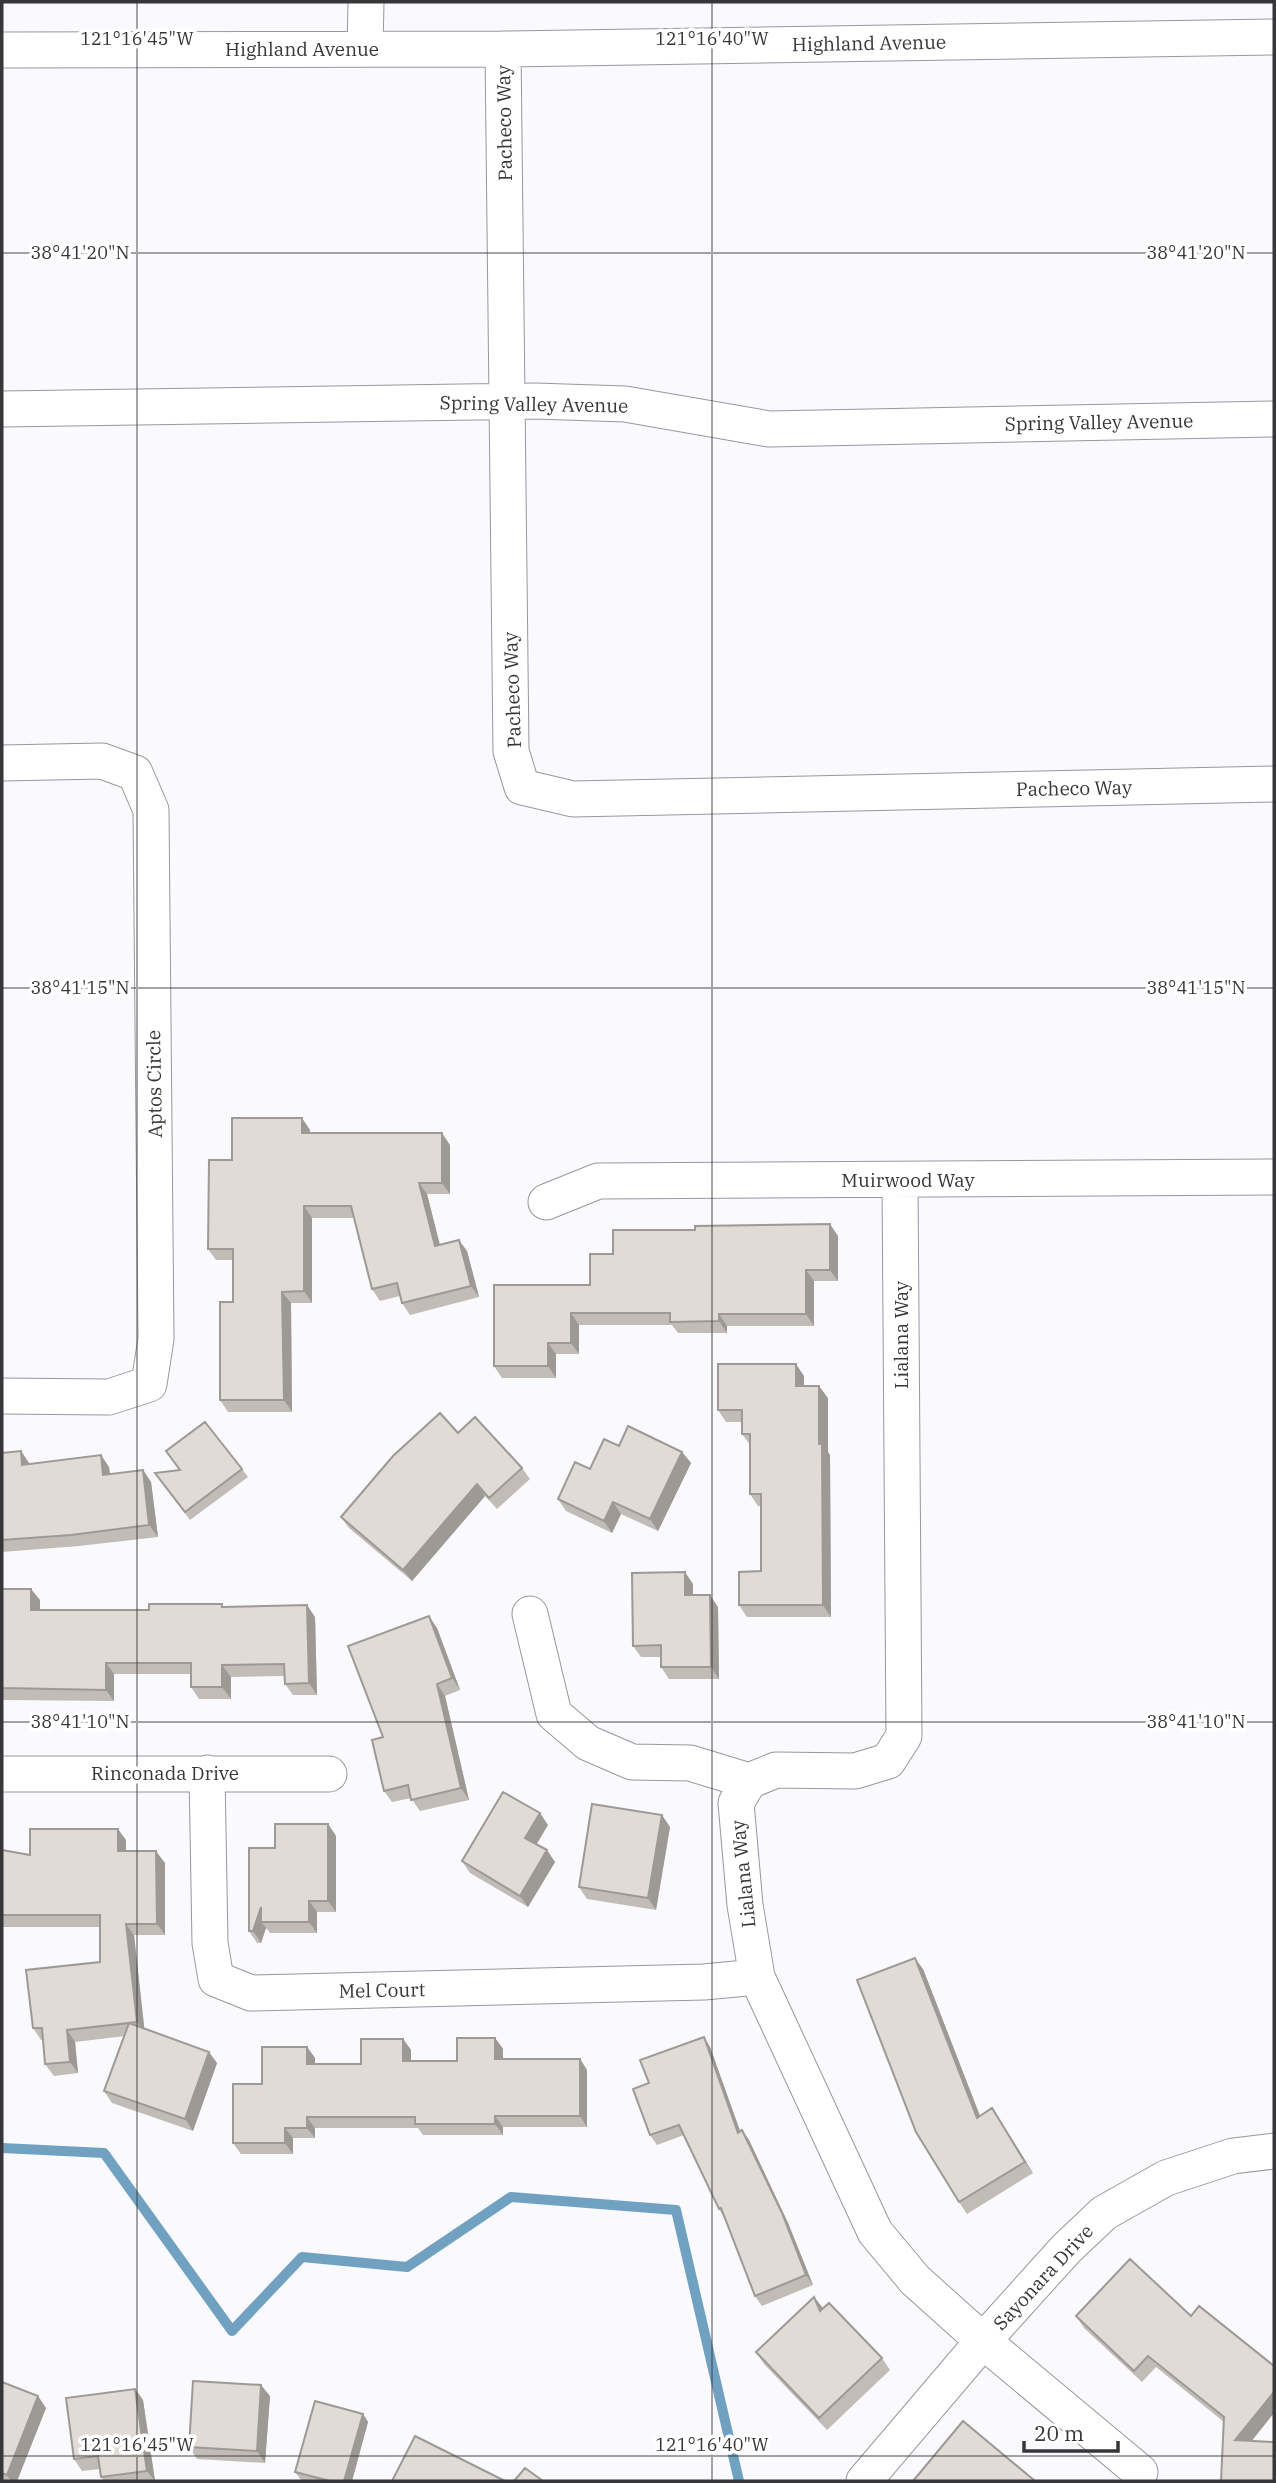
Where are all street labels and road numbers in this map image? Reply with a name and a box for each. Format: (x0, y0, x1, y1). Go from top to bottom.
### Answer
street label: Highland Avenue (792, 30, 946, 56)
street label: Highland Avenue (225, 37, 379, 61)
street label: Pacheco Way (491, 64, 517, 181)
street label: Spring Valley Avenue (440, 390, 628, 418)
street label: Spring Valley Avenue (1005, 408, 1193, 436)
street label: Pacheco Way (498, 631, 526, 748)
street label: Pacheco Way (1016, 775, 1133, 801)
street label: Aptos Circle (141, 1030, 167, 1138)
street label: Muirwood Way (841, 1168, 975, 1192)
street label: Lialana Way (889, 1280, 913, 1389)
street label: Rinconada Drive (91, 1761, 239, 1785)
street label: Lialana Way (725, 1818, 761, 1929)
street label: Mel Court (338, 1977, 426, 2003)
street label: Sayonara Drive (988, 2219, 1098, 2335)

